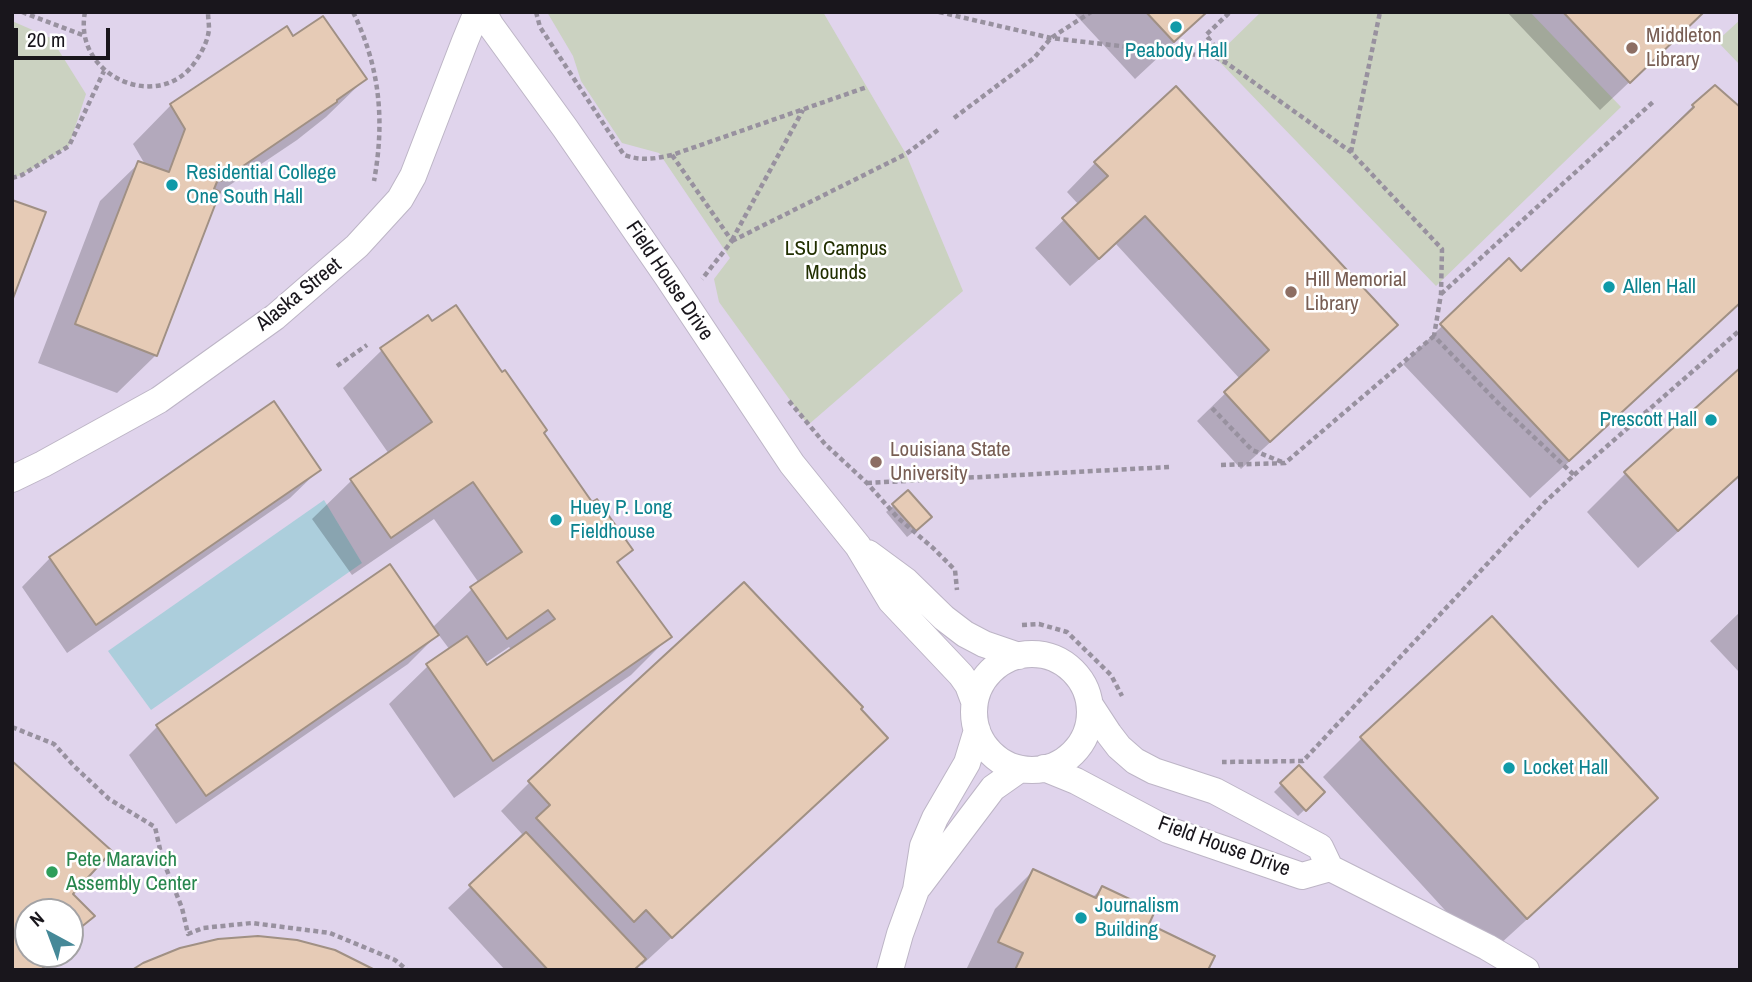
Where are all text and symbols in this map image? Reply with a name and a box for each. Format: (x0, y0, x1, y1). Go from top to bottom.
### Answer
scale bar (18, 14, 114, 58)
marker: Peabody Hall (1168, 19, 1184, 35)
place label: Middleton Library (1646, 23, 1722, 73)
text: 20 m (27, 25, 65, 54)
place label: Peabody Hall (1125, 38, 1227, 64)
marker: Middleton Library (1624, 40, 1640, 56)
place label: Residential College One South Hall (186, 160, 336, 210)
marker: Residential College One South Hall (164, 177, 180, 193)
street label: Field House Drive (620, 216, 718, 346)
park label: LSU Campus Mounds (785, 236, 887, 286)
street label: Alaska Street (251, 253, 347, 337)
place label: Hill Memorial Library (1305, 267, 1406, 317)
place label: Allen Hall (1623, 274, 1696, 300)
marker: Allen Hall (1601, 279, 1617, 295)
marker: Hill Memorial Library (1283, 284, 1299, 300)
place label: Prescott Hall (1599, 407, 1697, 433)
marker: Prescott Hall (1703, 412, 1719, 428)
place label: Louisiana State University (890, 437, 1011, 487)
marker: Louisiana State University (868, 454, 884, 470)
place label: Huey P. Long Fieldhouse (570, 495, 672, 545)
marker: Huey P. Long Fieldhouse (548, 512, 564, 528)
place label: Locket Hall (1523, 755, 1608, 781)
marker: Locket Hall (1501, 760, 1517, 776)
street label: Field House Drive (1154, 811, 1294, 883)
place label: Pete Maravich Assembly Center (66, 847, 197, 897)
marker: Pete Maravich Assembly Center (44, 864, 60, 880)
place label: Journalism Building (1095, 893, 1179, 943)
north arrow (14, 898, 84, 968)
text: N (24, 905, 49, 932)
marker: Journalism Building (1073, 910, 1089, 926)

